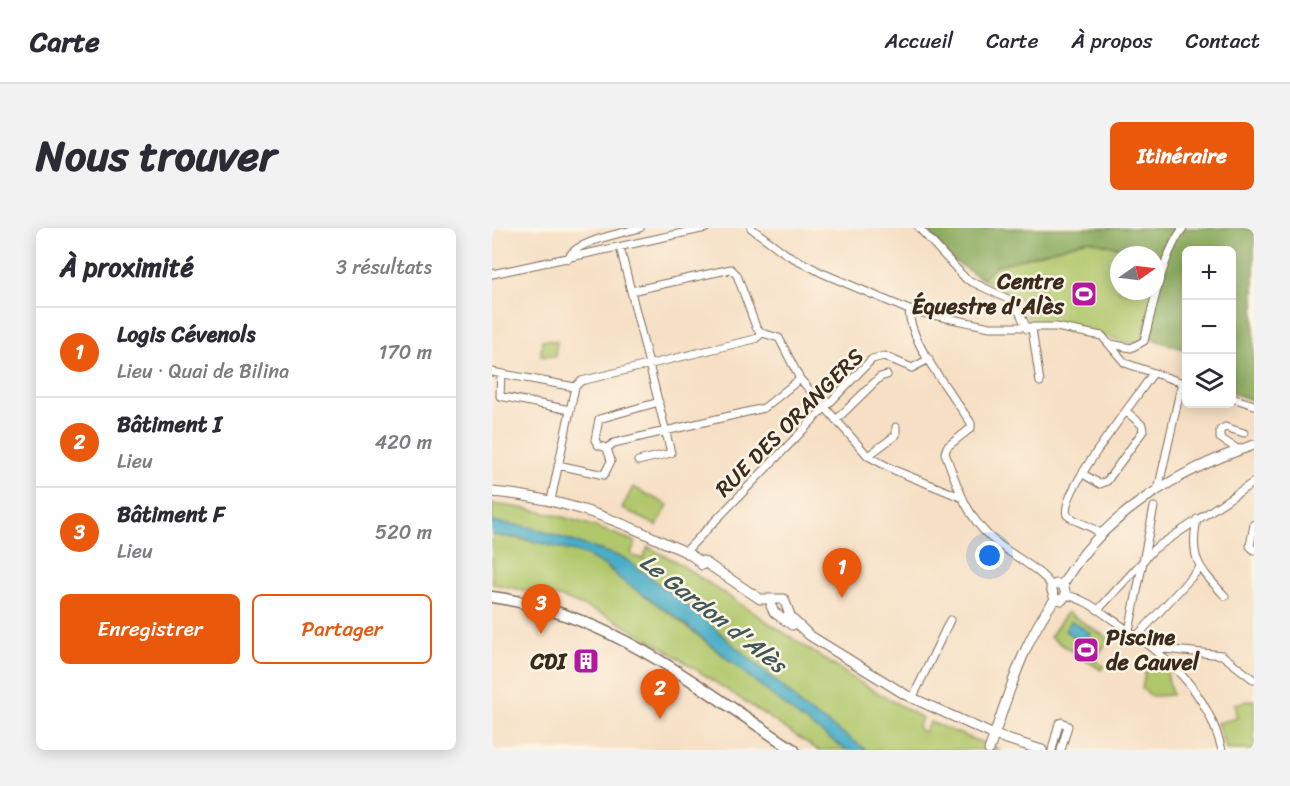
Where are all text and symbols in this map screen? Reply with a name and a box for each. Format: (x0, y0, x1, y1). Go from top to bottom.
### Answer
text: Carte (30, 17, 100, 66)
text: Accueil (885, 22, 953, 60)
text: Carte (986, 22, 1039, 60)
text: À propos (1072, 22, 1153, 60)
text: Contact (1186, 22, 1260, 60)
text: Nous trouver (36, 119, 276, 193)
button: Itinéraire (1110, 122, 1254, 190)
text: À proximité (60, 244, 194, 290)
north arrow (1110, 246, 1164, 300)
map controls (1182, 246, 1236, 408)
button: + (1182, 246, 1236, 300)
text: 3 résultats (336, 250, 432, 285)
place label: Centre Équestre d'Alès (912, 262, 1065, 326)
sports icon: Centre Équestre d'Alès (1069, 279, 1099, 309)
button: − (1182, 300, 1236, 354)
text: Logis Cévenols (117, 315, 256, 354)
text: 1 (75, 335, 84, 370)
text: 170 m (379, 335, 432, 370)
street label: RUE DES ORANGERS (705, 338, 874, 507)
text: Lieu · Quai de Bilina (117, 354, 289, 389)
button: layers (1182, 354, 1236, 408)
text: Bâtiment I (117, 405, 222, 444)
text: 2 (74, 425, 85, 460)
text: 420 m (375, 425, 432, 460)
text: Lieu (117, 444, 153, 479)
text: Bâtiment F (117, 495, 225, 534)
text: 3 (74, 515, 85, 550)
text: 520 m (375, 515, 432, 550)
text: Lieu (117, 534, 153, 569)
your location (975, 541, 1004, 570)
water label: Le Gardon d'Alès (630, 542, 798, 686)
pin: 1 (822, 548, 862, 598)
pin: 3 (521, 584, 560, 634)
button: Enregistrer (60, 594, 240, 664)
button: Partager (252, 594, 432, 664)
place label: Piscine de Cauvel (1106, 618, 1200, 682)
sports icon: Piscine de Cauvel (1071, 635, 1101, 665)
place label: CDI (529, 642, 568, 681)
building icon: CDI (571, 646, 601, 676)
pin: 2 (640, 670, 680, 719)

